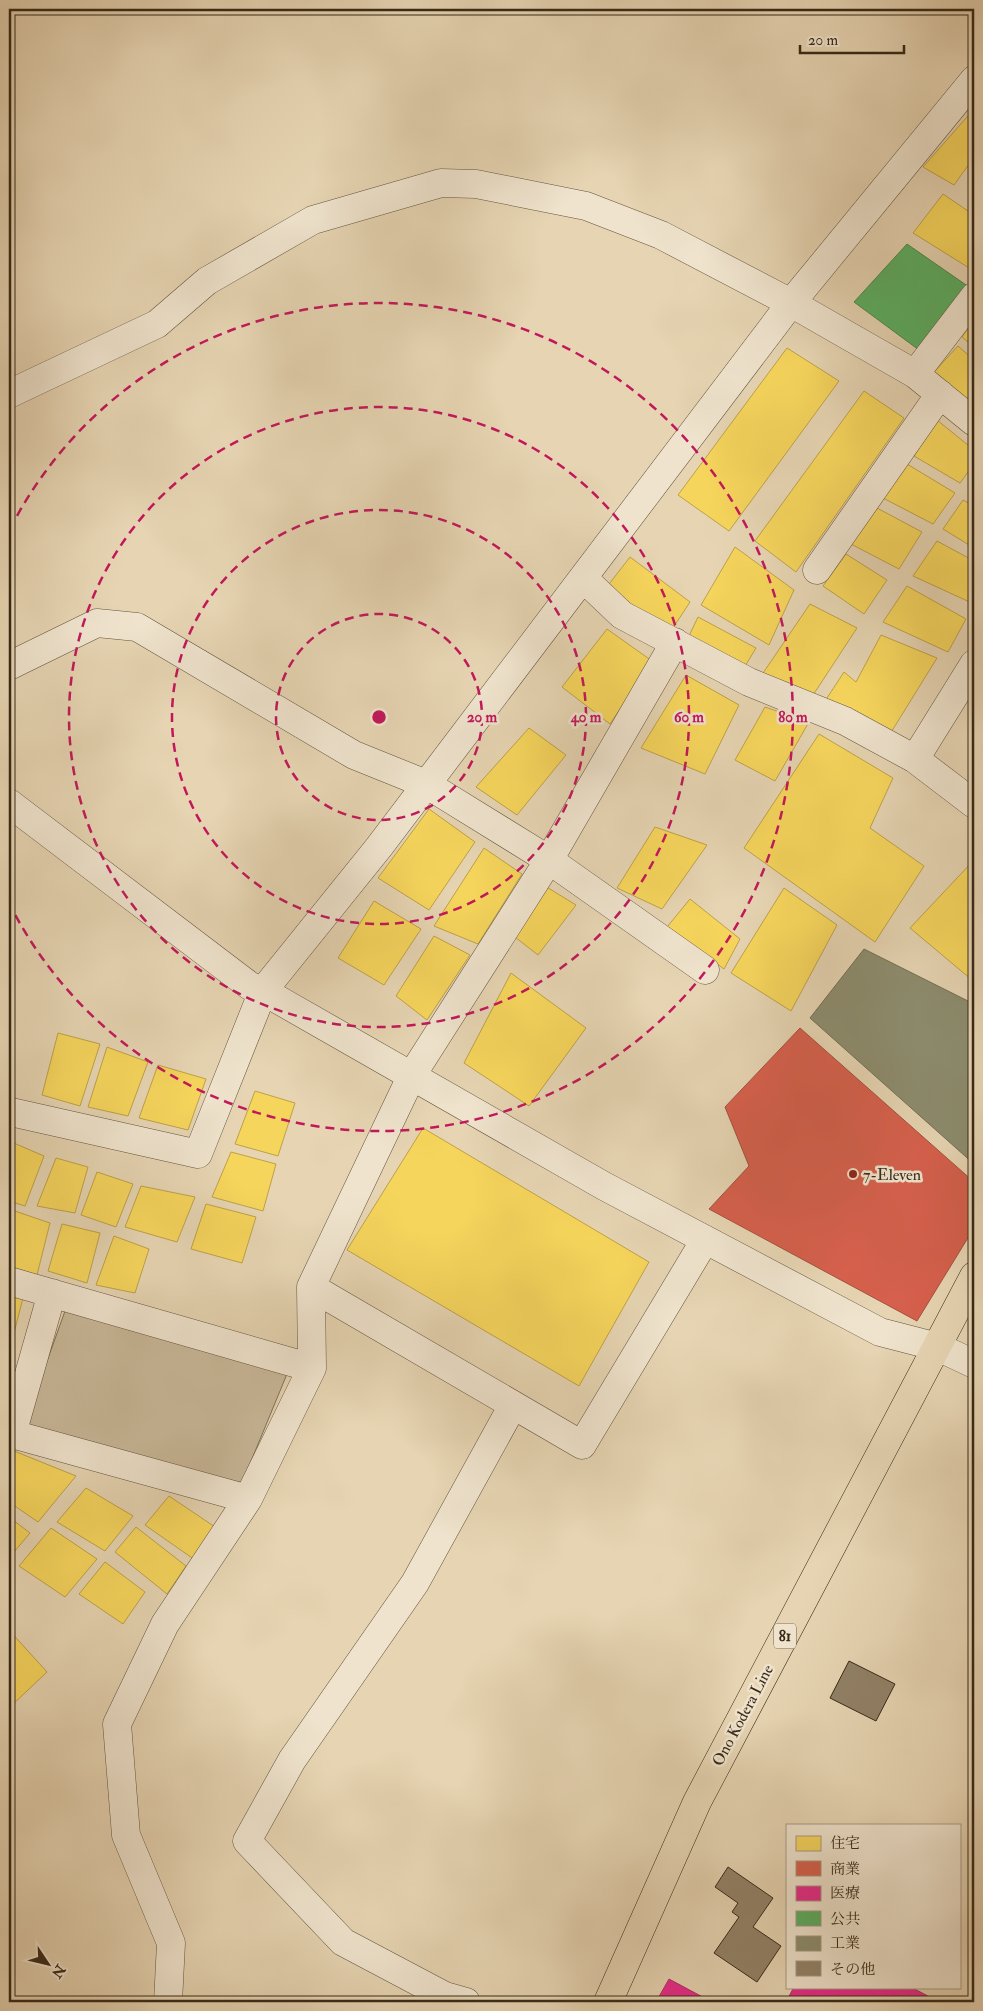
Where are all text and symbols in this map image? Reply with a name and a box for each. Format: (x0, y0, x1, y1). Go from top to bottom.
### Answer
scale bar (800, 22, 904, 54)
text: 20 m (808, 31, 838, 50)
centre of rings (370, 708, 388, 726)
text: 20 m (467, 708, 497, 727)
text: 40 m (570, 708, 602, 727)
text: 60 m (674, 708, 704, 727)
text: 80 m (778, 708, 808, 727)
place label: 7-Eleven (863, 1165, 921, 1185)
marker: 7-Eleven (847, 1168, 859, 1180)
road number: 81 (774, 1624, 796, 1648)
street label: Ono Kodera Line (708, 1661, 778, 1770)
legend (786, 1824, 960, 1988)
text: 住宅 (830, 1834, 860, 1853)
text: 商業 (830, 1860, 860, 1879)
text: 医療 (830, 1884, 860, 1903)
text: 公共 (830, 1910, 860, 1929)
text: 工業 (830, 1934, 860, 1953)
north arrow (22, 1938, 72, 1988)
text: N (47, 1960, 69, 1982)
text: その他 (830, 1960, 875, 1979)

